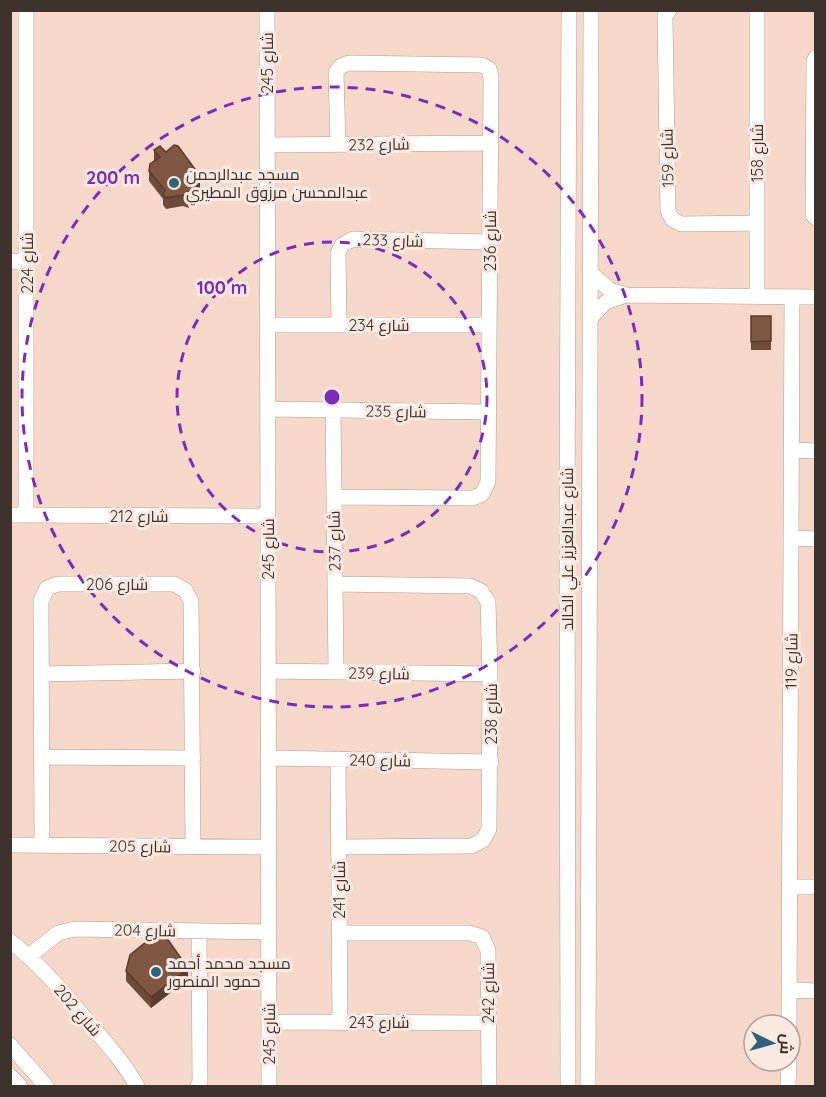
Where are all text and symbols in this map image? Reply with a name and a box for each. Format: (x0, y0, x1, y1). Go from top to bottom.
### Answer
street label: شارع 245 (257, 32, 279, 94)
street label: شارع 158 (747, 124, 769, 182)
street label: شارع 159 (656, 128, 680, 188)
street label: شارع 232 (348, 133, 410, 157)
place label: مسجد عبدالرحمن عبدالمحسن مرزوق المطيري (186, 164, 368, 206)
text: 200 m (86, 166, 140, 189)
marker: مسجد عبدالرحمن عبدالمحسن مرزوق المطيري (167, 176, 181, 190)
street label: شارع 236 (480, 210, 502, 272)
street label: شارع 233 (362, 229, 424, 253)
street label: شارع 224 (17, 232, 39, 294)
text: 100 m (197, 276, 247, 299)
street label: شارع 234 (348, 315, 410, 337)
centre of rings (322, 387, 342, 407)
street label: شارع 235 (365, 400, 427, 424)
street label: شارع عبدالعزيز علي الخالد (557, 467, 581, 631)
street label: شارع 212 (109, 506, 169, 528)
street label: شارع 237 (323, 510, 347, 572)
street label: شارع 245 (258, 518, 280, 580)
street label: شارع 206 (86, 574, 148, 596)
street label: شارع 119 (781, 633, 803, 689)
street label: شارع 239 (348, 662, 410, 686)
street label: شارع 238 (481, 683, 503, 745)
street label: شارع 240 (349, 749, 411, 773)
street label: شارع 205 (109, 835, 171, 859)
street label: شارع 241 (329, 861, 351, 919)
street label: شارع 204 (114, 919, 176, 943)
place label: مسجد محمد أحمد حمود المنصور (167, 953, 291, 991)
street label: شارع 242 (478, 962, 500, 1024)
marker: مسجد محمد أحمد حمود المنصور (149, 965, 163, 979)
street label: شارع 202 (48, 980, 106, 1042)
street label: شارع 245 (259, 1003, 281, 1065)
street label: شارع 243 (349, 1012, 409, 1034)
north arrow (742, 1013, 802, 1073)
text: ش (776, 1033, 798, 1055)

